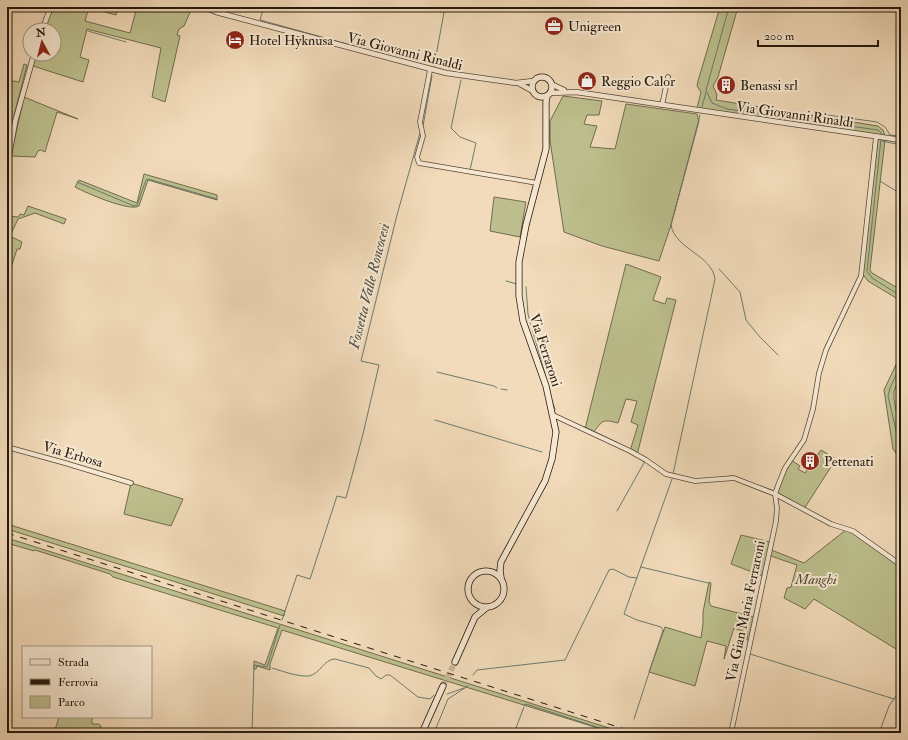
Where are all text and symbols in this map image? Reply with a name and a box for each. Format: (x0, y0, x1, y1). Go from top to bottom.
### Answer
office icon: Unigreen (543, 15, 565, 37)
place label: Unigreen (568, 18, 621, 35)
north arrow (22, 22, 62, 62)
scale bar (758, 22, 878, 48)
text: N (34, 25, 48, 40)
hotel icon: Hotel Hyknusa (224, 29, 246, 51)
street label: Via Giovanni Rinaldi (346, 29, 464, 74)
text: 200 m (764, 29, 795, 44)
place label: Hotel Hyknusa (249, 32, 333, 50)
shop icon: Reggio Calor (576, 70, 598, 92)
place label: Reggio Calor (601, 73, 676, 90)
building icon: Benassi srl (715, 74, 737, 96)
place label: Benassi srl (740, 77, 798, 94)
street label: Via Giovanni Rinaldi (735, 98, 855, 131)
water label: Fossetta Valle Roncocesi (344, 221, 394, 352)
street label: Via Ferraroni (526, 312, 565, 389)
street label: Via Erbosa (41, 438, 105, 471)
building icon: Pettenati (799, 450, 821, 472)
place label: Pettenati (824, 453, 874, 470)
street label: Via Gian Maria Ferraroni (722, 539, 769, 683)
park label: Manghi (794, 571, 837, 588)
legend (22, 646, 152, 718)
text: Strada (58, 655, 90, 670)
text: Ferrovia (58, 675, 99, 690)
text: Parco (58, 695, 85, 710)

